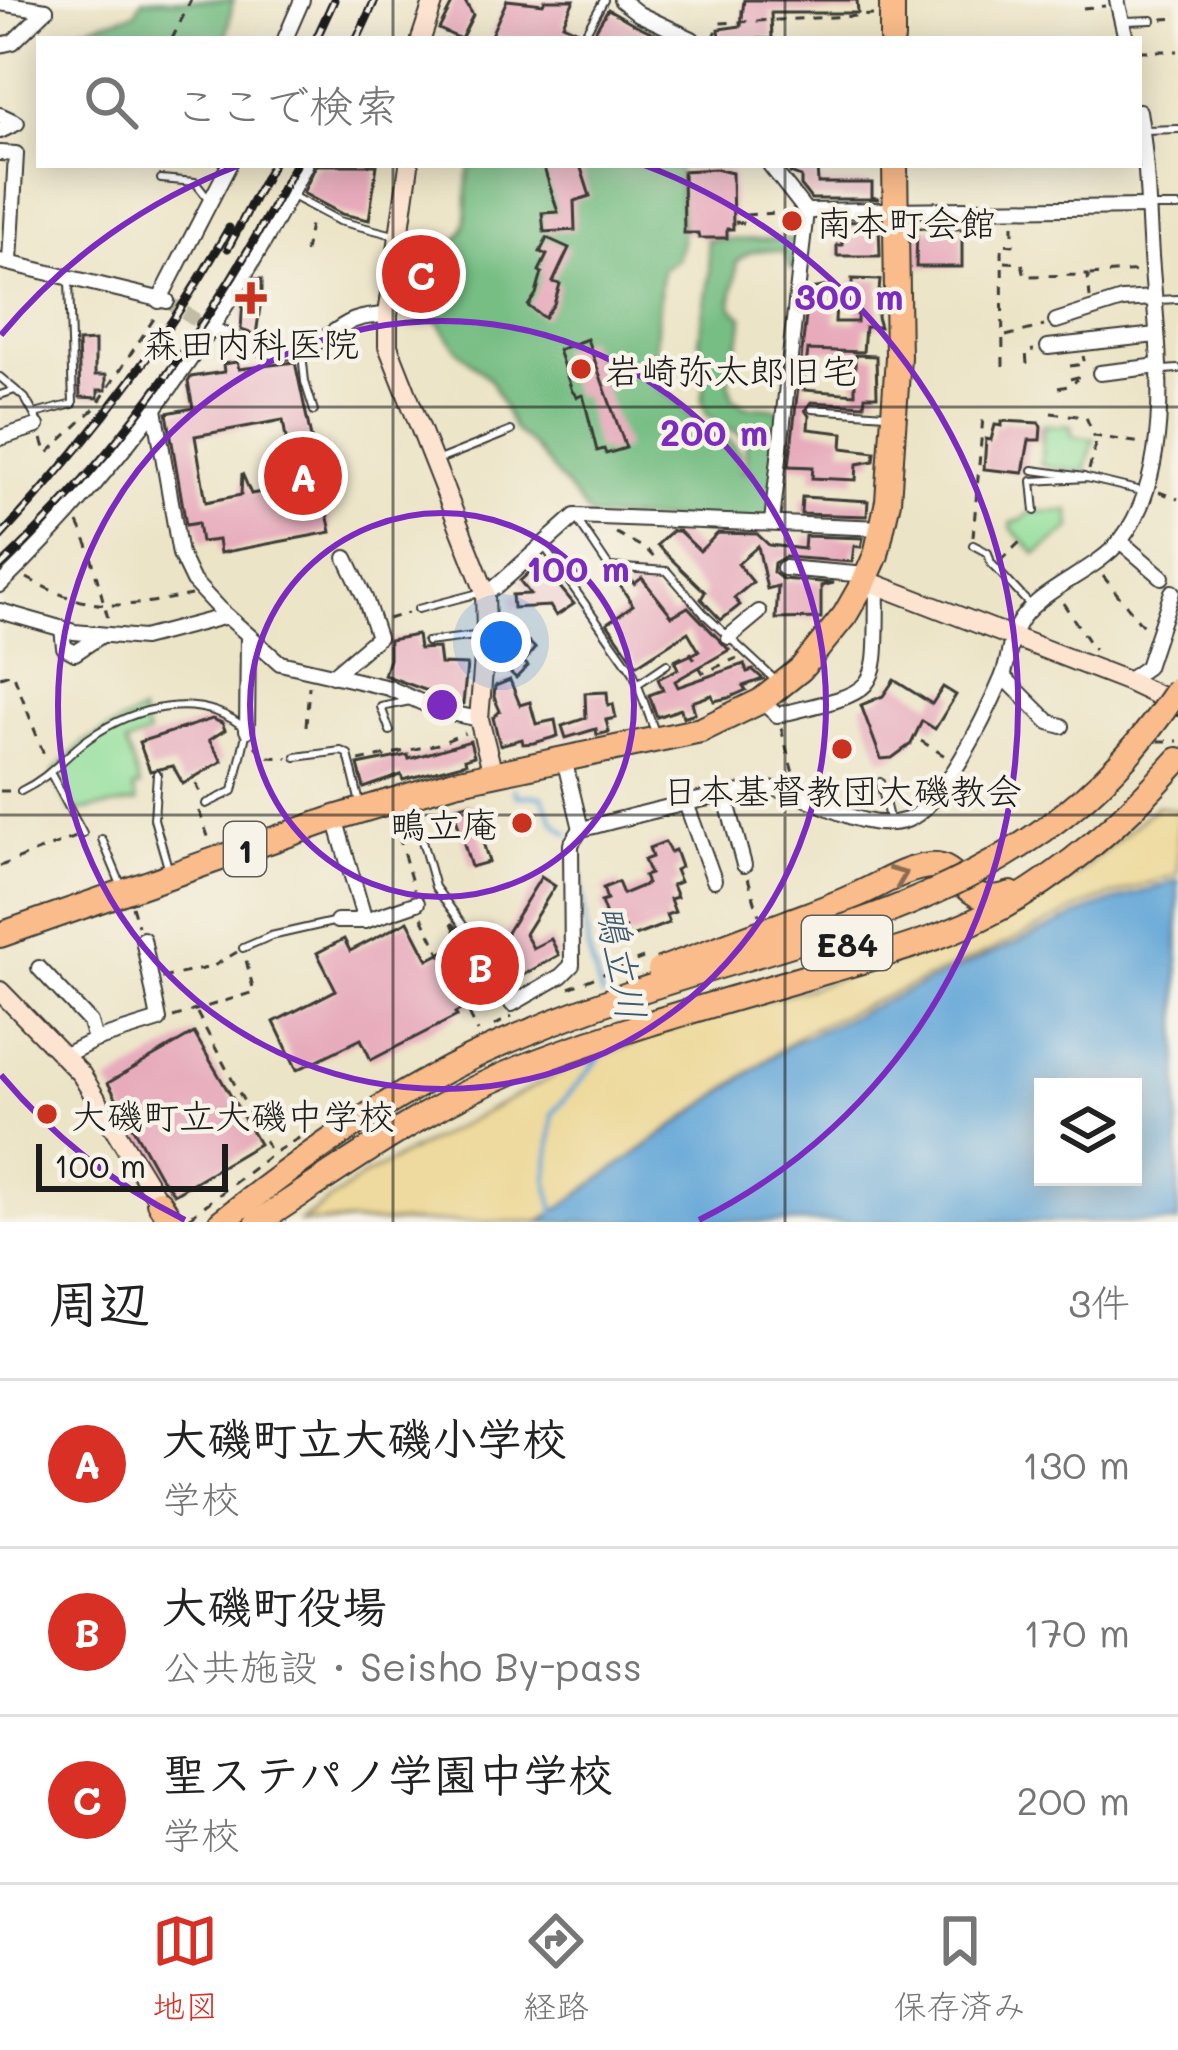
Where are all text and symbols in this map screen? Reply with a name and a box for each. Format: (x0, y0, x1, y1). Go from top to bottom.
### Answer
search box (36, 36, 1142, 168)
icon: search (78, 69, 144, 135)
text: ここで検索 (174, 75, 399, 133)
place label: 南本町会館 (816, 198, 996, 245)
marker: 南本町会館 (779, 208, 805, 234)
pin: C (382, 229, 460, 319)
text: 300 m (794, 272, 904, 319)
marker: 森田内科医院 (235, 282, 267, 314)
place label: 森田内科医院 (143, 319, 359, 366)
place label: 岩崎弥太郎旧宅 (605, 346, 857, 393)
marker: 岩崎弥太郎旧宅 (568, 356, 594, 382)
text: 200 m (660, 408, 768, 455)
pin: A (264, 431, 342, 521)
text: 100 m (526, 544, 630, 591)
your location (471, 612, 531, 672)
centre of rings (421, 684, 463, 726)
marker: 日本基督教団大磯教会 (829, 736, 855, 762)
place label: 日本基督教団大磯教会 (662, 766, 1022, 813)
place label: 鴫立庵 (390, 800, 498, 847)
marker: 鴫立庵 (509, 810, 535, 836)
road number: 1 (224, 822, 266, 876)
one-way arrow (888, 866, 909, 890)
water label: 鴫立川 (587, 900, 659, 1024)
road number: E84 (802, 916, 892, 970)
pin: B (441, 921, 519, 1011)
map controls (1034, 1078, 1142, 1186)
button: layers (1034, 1078, 1142, 1186)
place label: 大磯町立大磯中学校 (71, 1091, 395, 1138)
marker: 大磯町立大磯中学校 (34, 1101, 60, 1127)
scale bar (36, 1138, 228, 1191)
text: 100 m (54, 1143, 146, 1186)
text: 周辺 (48, 1268, 150, 1335)
text: 3件 (1068, 1276, 1130, 1327)
text: 大磯町立大磯小学校 (162, 1408, 567, 1466)
text: A (73, 1438, 101, 1489)
text: 130 m (1022, 1438, 1130, 1489)
text: 学校 (162, 1472, 240, 1523)
text: 大磯町役場 (162, 1576, 387, 1634)
text: B (74, 1606, 100, 1657)
text: 170 m (1023, 1606, 1130, 1657)
text: 公共施設 · Seisho By-pass (162, 1640, 642, 1691)
text: 聖ステパノ学園中学校 (162, 1744, 613, 1802)
text: C (73, 1774, 101, 1825)
text: 200 m (1017, 1774, 1130, 1825)
text: 学校 (162, 1808, 240, 1859)
tab: 地図 (152, 1908, 218, 2028)
tab: 経路 (523, 1908, 589, 2028)
tab: 保存済み (894, 1908, 1026, 2028)

